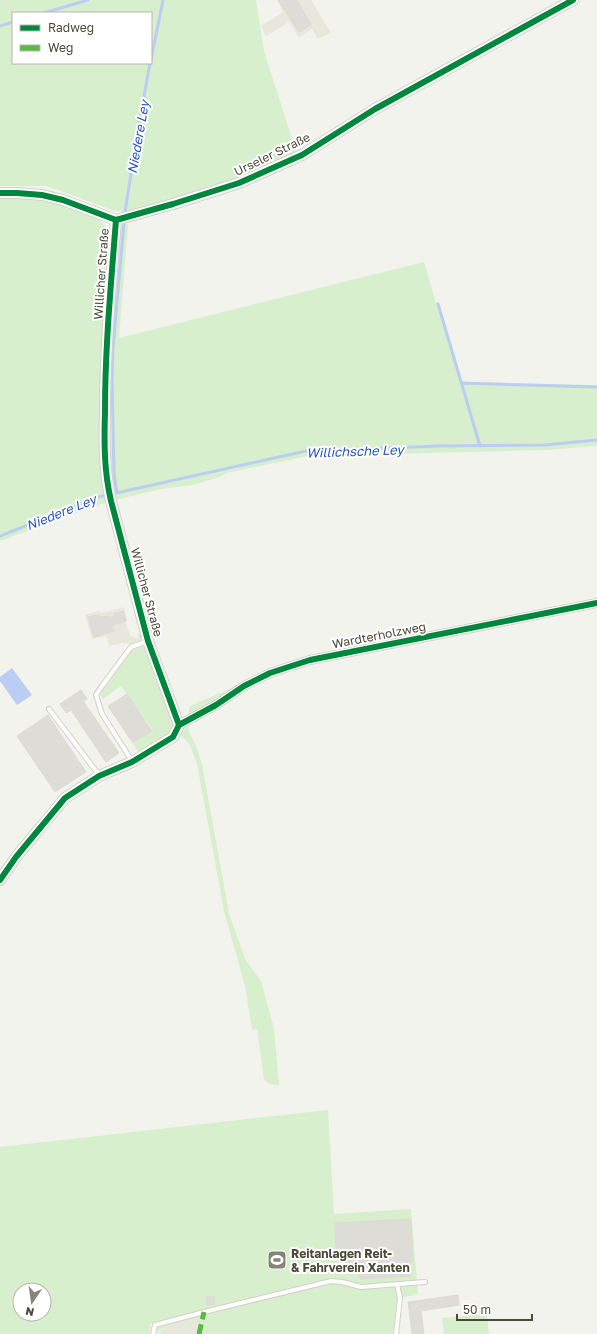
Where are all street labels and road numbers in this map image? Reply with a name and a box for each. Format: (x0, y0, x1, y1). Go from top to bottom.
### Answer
street label: Urseler Straße (232, 129, 312, 179)
street label: Willicher Straße (90, 228, 112, 320)
street label: Willicher Straße (128, 546, 166, 638)
street label: Wardterholzweg (331, 619, 427, 651)

